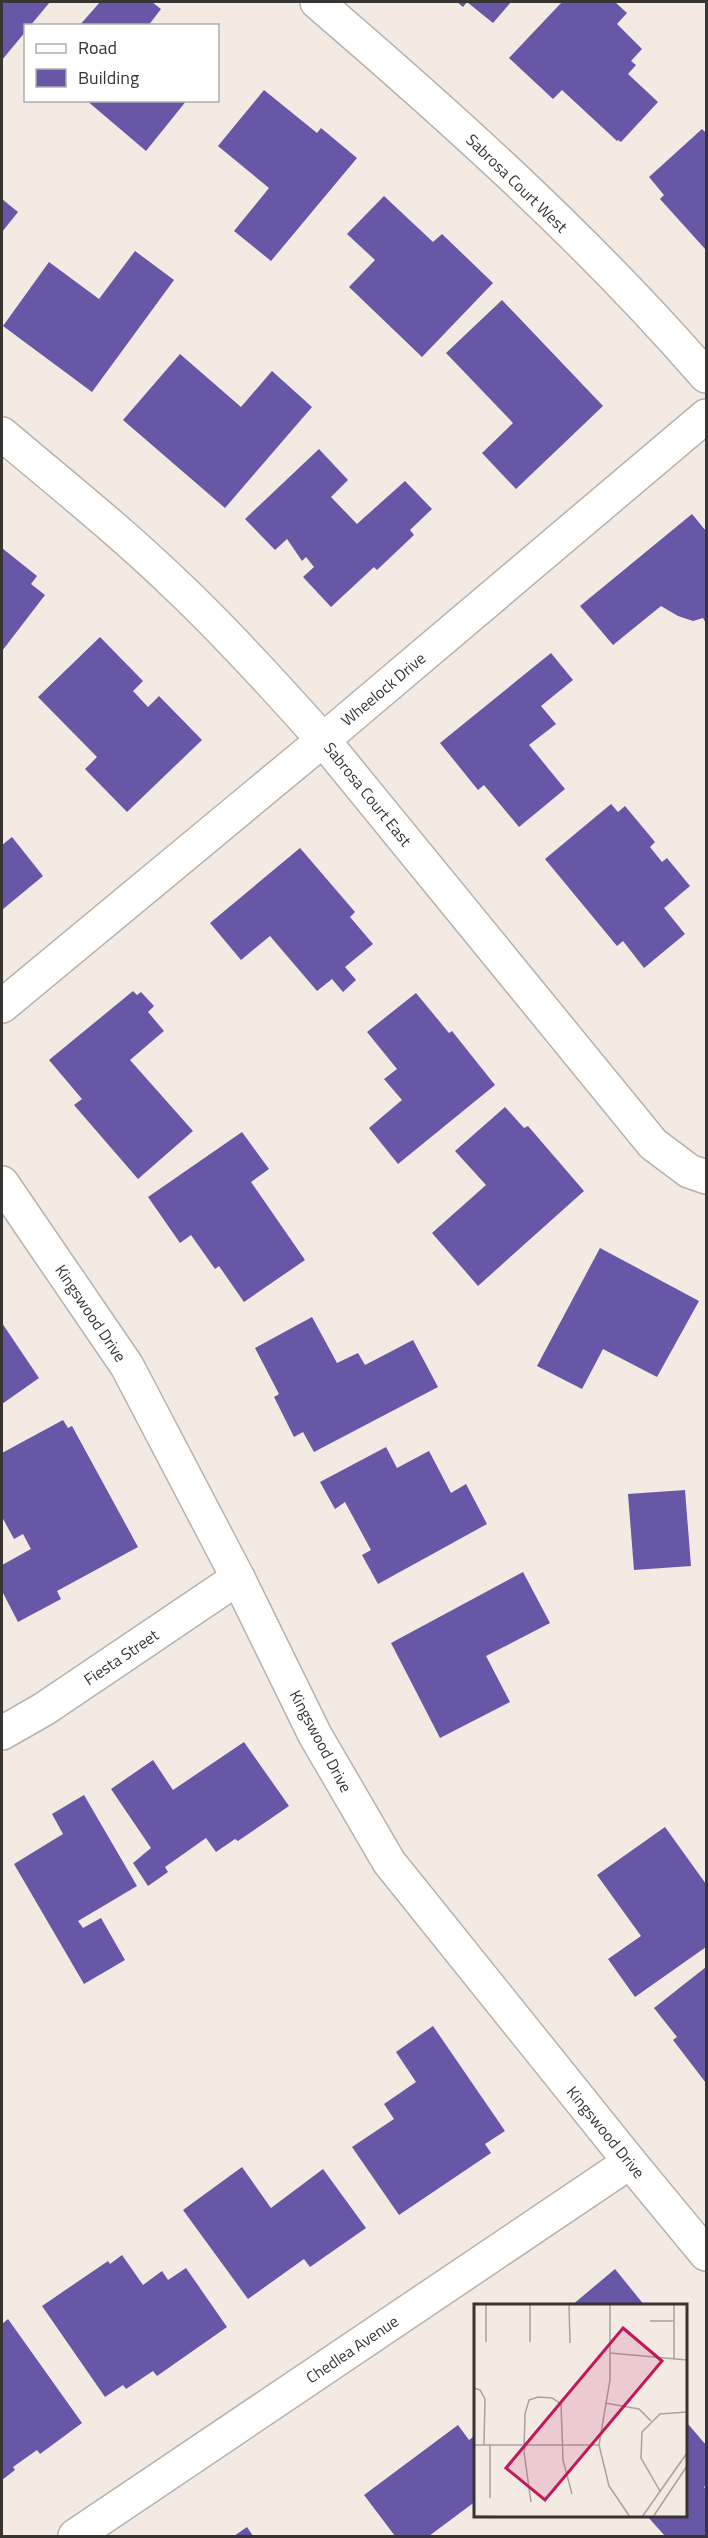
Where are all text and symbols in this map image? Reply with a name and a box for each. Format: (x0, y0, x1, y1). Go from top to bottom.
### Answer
legend (24, 24, 219, 102)
text: Road (78, 34, 117, 61)
text: Building (78, 64, 139, 91)
street label: Sabrosa Court West (461, 128, 573, 238)
street label: Wheelock Drive (335, 646, 431, 732)
street label: Sabrosa Court East (318, 737, 418, 852)
street label: Kingswood Drive (50, 1260, 132, 1366)
street label: Fiesta Street (79, 1623, 164, 1691)
street label: Kingswood Drive (284, 1686, 358, 1796)
street label: Kingswood Drive (561, 2081, 651, 2183)
inset map (474, 2304, 687, 2517)
street label: Chedlea Avenue (301, 2309, 403, 2389)

